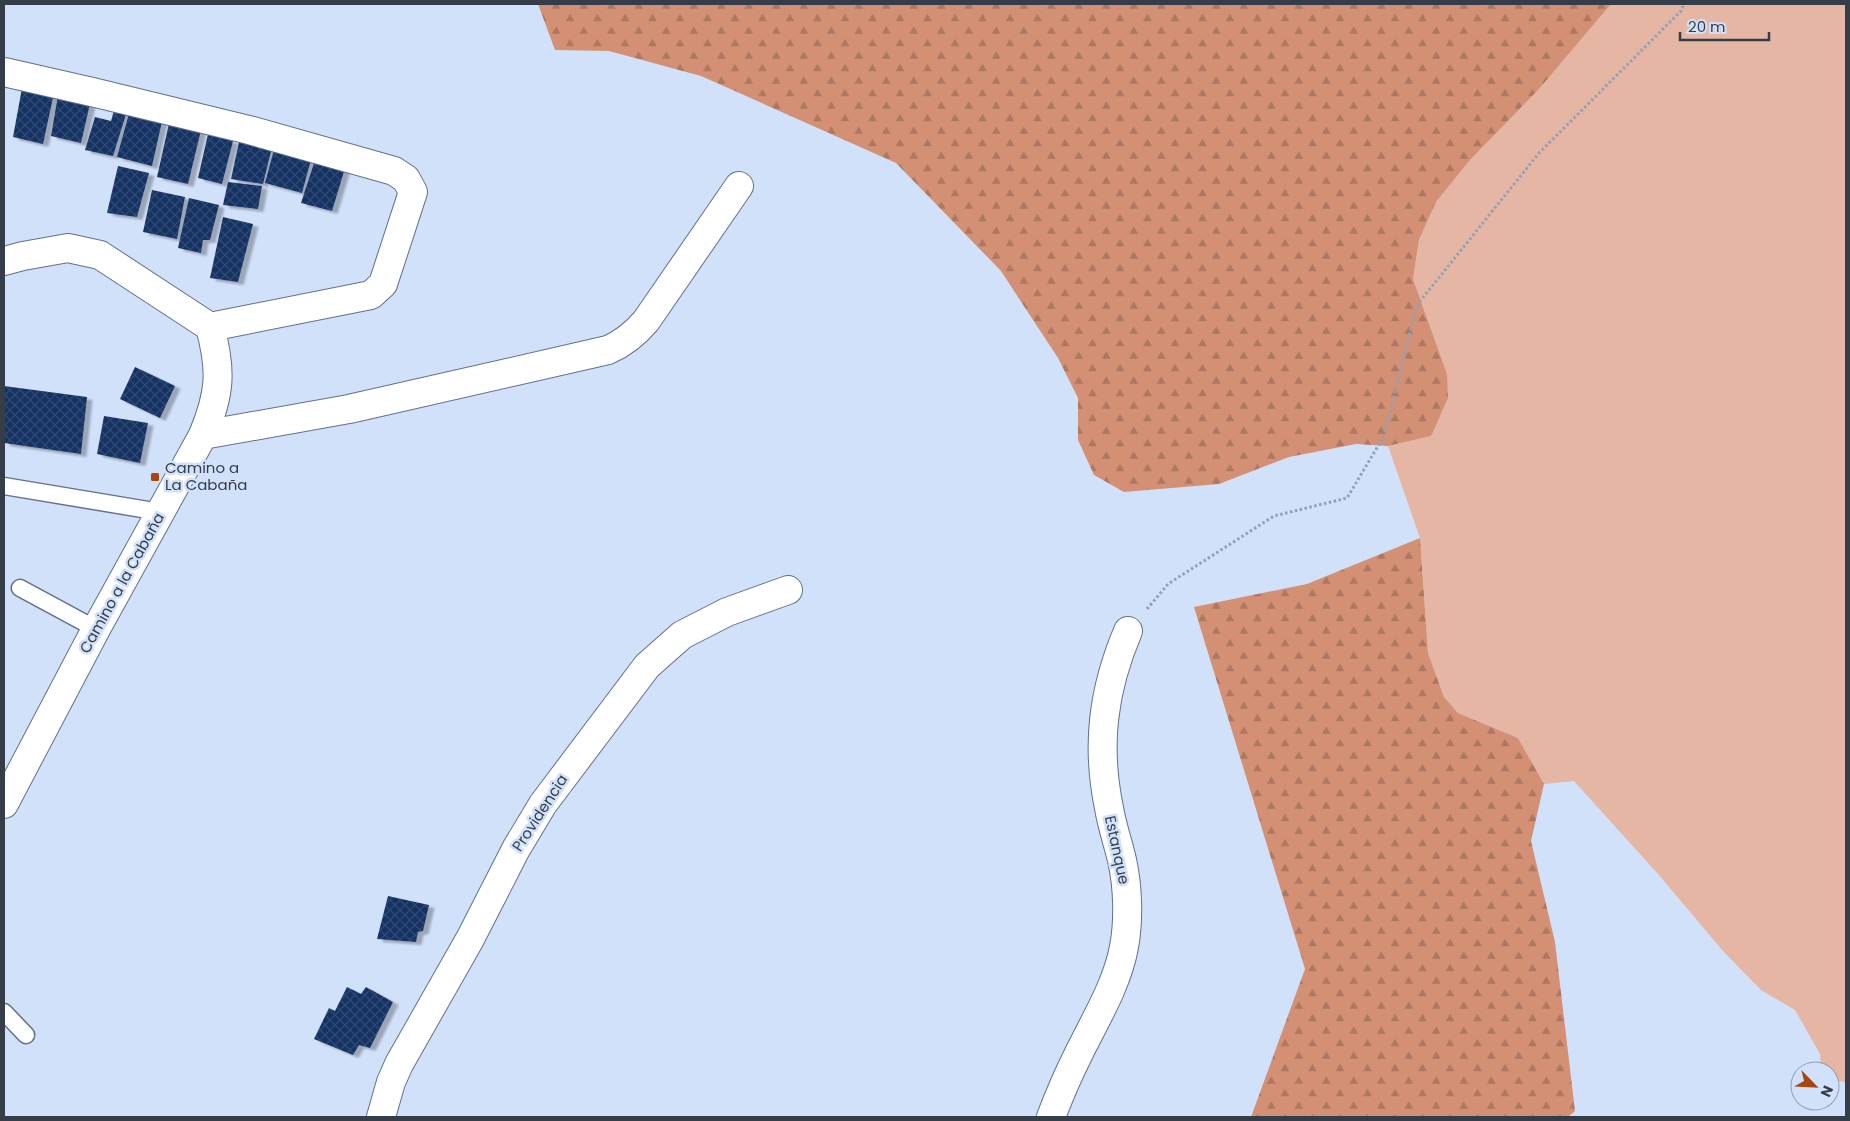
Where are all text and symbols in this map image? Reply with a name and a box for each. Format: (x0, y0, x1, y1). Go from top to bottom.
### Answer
scale bar (1680, 10, 1769, 42)
text: 20 m (1688, 16, 1726, 37)
place label: Camino a La Cabaña (165, 457, 247, 495)
marker: Camino a La Cabaña (149, 471, 161, 483)
street label: Camino a la Cabaña (74, 509, 169, 657)
street label: Providencia (507, 770, 572, 855)
street label: Estanque (1100, 814, 1135, 886)
north arrow (1790, 1061, 1840, 1111)
text: N (1816, 1082, 1838, 1100)

